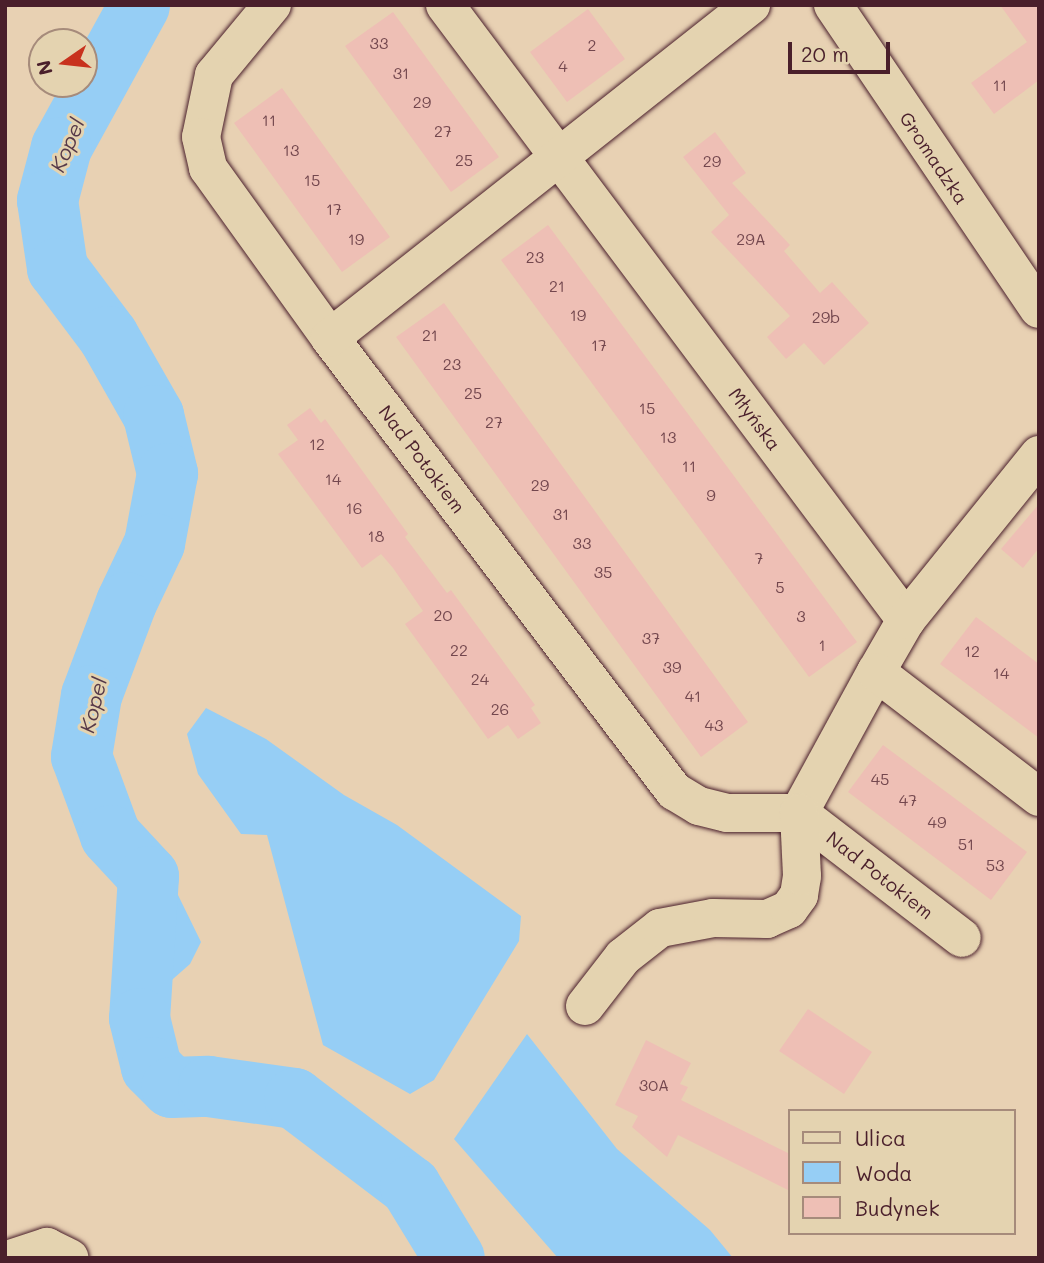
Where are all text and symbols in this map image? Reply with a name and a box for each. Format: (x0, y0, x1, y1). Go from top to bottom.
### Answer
north arrow (28, 28, 98, 98)
scale bar (792, 28, 894, 72)
house number: 33 (370, 33, 388, 53)
house number: 2 (588, 35, 596, 55)
text: 20 m (801, 40, 849, 67)
house number: 4 (558, 56, 568, 76)
text: N (30, 58, 58, 78)
house number: 31 (393, 63, 409, 83)
house number: 11 (993, 75, 1007, 95)
house number: 29 (413, 92, 431, 112)
street label: Gromadzka (895, 108, 973, 208)
house number: 11 (262, 110, 276, 130)
water label: Kopel (44, 114, 90, 176)
house number: 27 (434, 121, 452, 141)
house number: 13 (283, 140, 299, 160)
house number: 25 (455, 150, 473, 170)
house number: 29 (703, 151, 721, 171)
house number: 15 (304, 170, 320, 190)
house number: 17 (326, 199, 342, 219)
house number: 19 (348, 229, 364, 249)
house number: 29A (736, 229, 766, 249)
house number: 23 (526, 247, 544, 267)
house number: 21 (549, 276, 565, 296)
house number: 19 (570, 305, 586, 325)
house number: 29b (812, 307, 840, 327)
house number: 21 (422, 325, 438, 345)
house number: 17 (591, 335, 607, 355)
house number: 23 (443, 354, 461, 374)
house number: 25 (464, 383, 482, 403)
street label: Młyńska (724, 383, 786, 455)
house number: 15 (639, 398, 655, 418)
street label: Nad Potokiem (374, 401, 470, 517)
house number: 27 (485, 412, 503, 432)
house number: 13 (660, 427, 676, 447)
house number: 12 (309, 434, 325, 454)
house number: 11 (682, 456, 696, 476)
house number: 14 (325, 469, 341, 489)
house number: 29 (531, 475, 549, 495)
house number: 9 (706, 485, 716, 505)
house number: 16 (346, 498, 362, 518)
house number: 31 (553, 504, 569, 524)
house number: 18 (368, 526, 384, 546)
house number: 33 (573, 533, 591, 553)
house number: 7 (755, 548, 763, 568)
house number: 35 (594, 562, 612, 582)
house number: 5 (775, 577, 785, 597)
house number: 20 (434, 605, 452, 625)
house number: 3 (796, 606, 806, 626)
house number: 37 (642, 628, 660, 648)
house number: 1 (818, 635, 826, 655)
house number: 22 (450, 640, 468, 660)
house number: 12 (964, 641, 980, 661)
house number: 39 (663, 657, 681, 677)
house number: 14 (993, 663, 1009, 683)
house number: 24 (471, 669, 489, 689)
water label: Kopel (74, 675, 112, 735)
house number: 41 (685, 686, 701, 706)
house number: 26 (491, 699, 509, 719)
house number: 43 (705, 715, 723, 735)
house number: 45 (871, 769, 889, 789)
house number: 47 (899, 790, 917, 810)
house number: 49 (928, 812, 946, 832)
street label: Nad Potokiem (822, 826, 938, 924)
house number: 51 (958, 834, 974, 854)
house number: 53 (986, 855, 1004, 875)
house number: 30A (639, 1075, 669, 1095)
legend (788, 1109, 1016, 1235)
text: Ulica (855, 1124, 906, 1151)
text: Woda (855, 1159, 912, 1186)
text: Budynek (855, 1194, 940, 1221)

